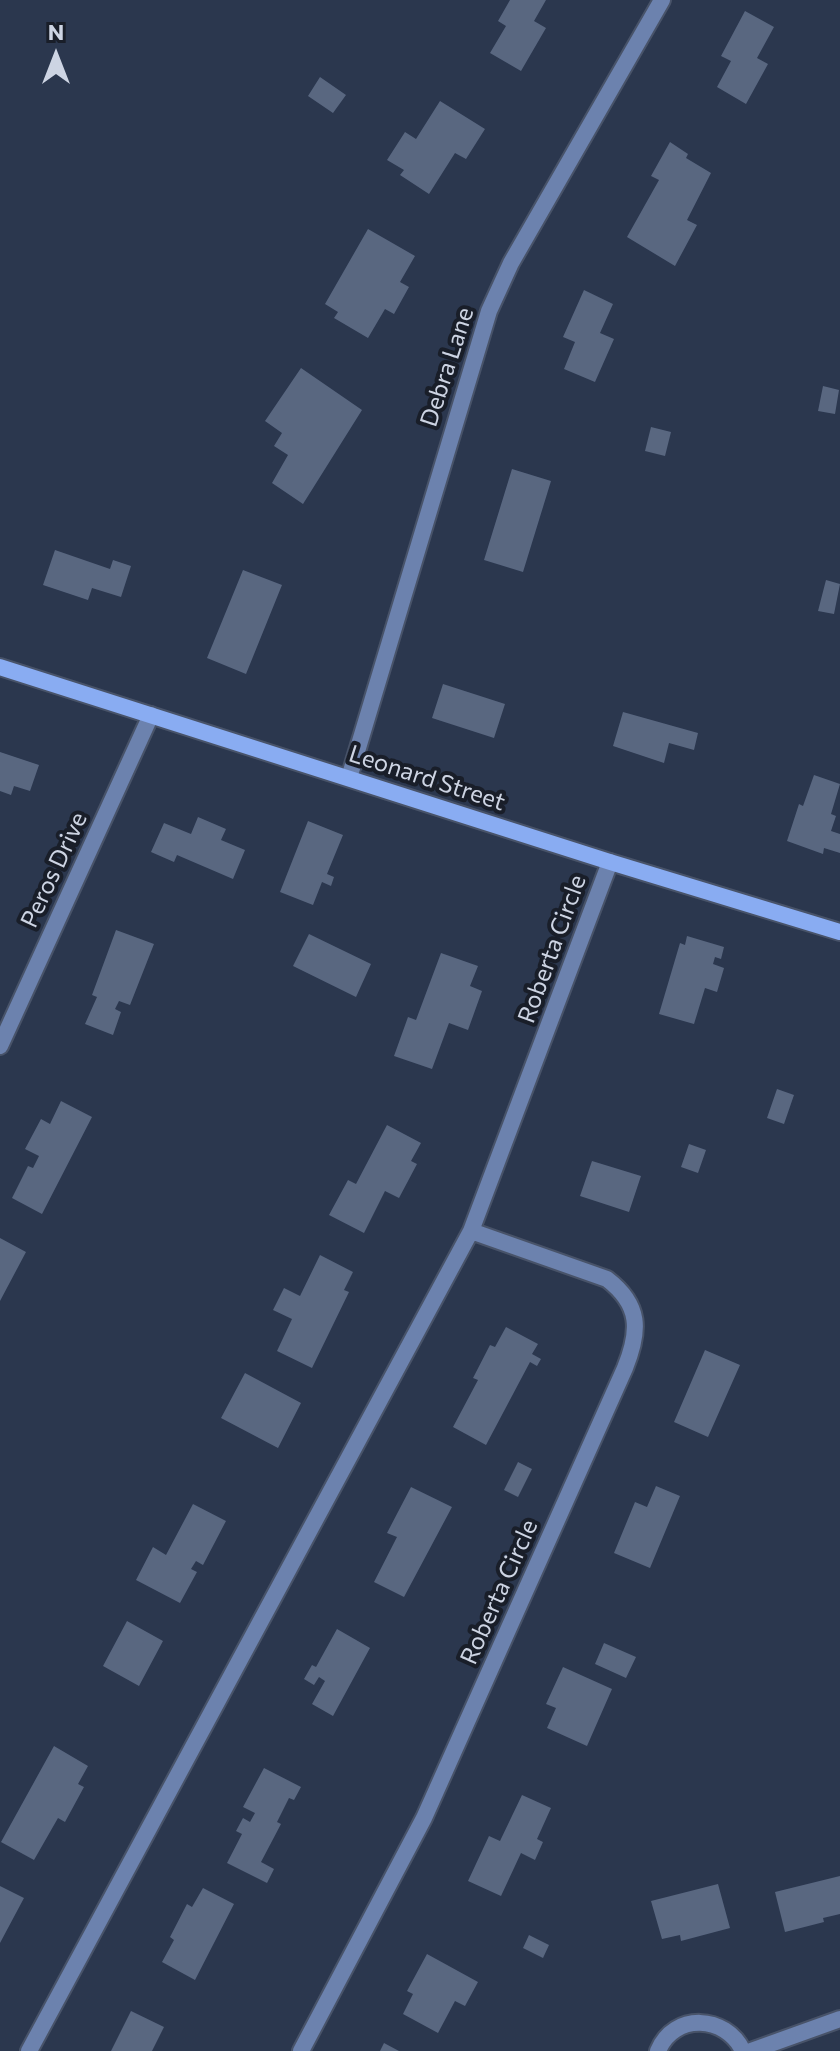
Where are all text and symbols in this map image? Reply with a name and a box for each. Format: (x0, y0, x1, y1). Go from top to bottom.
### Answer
north arrow (16, 16, 96, 96)
text: N (48, 18, 64, 45)
street label: Debra Lane (414, 304, 480, 430)
street label: Leonard Street (345, 739, 509, 817)
street label: Peros Drive (15, 808, 93, 932)
street label: Roberta Circle (512, 871, 592, 1027)
street label: Roberta Circle (454, 1515, 544, 1669)

